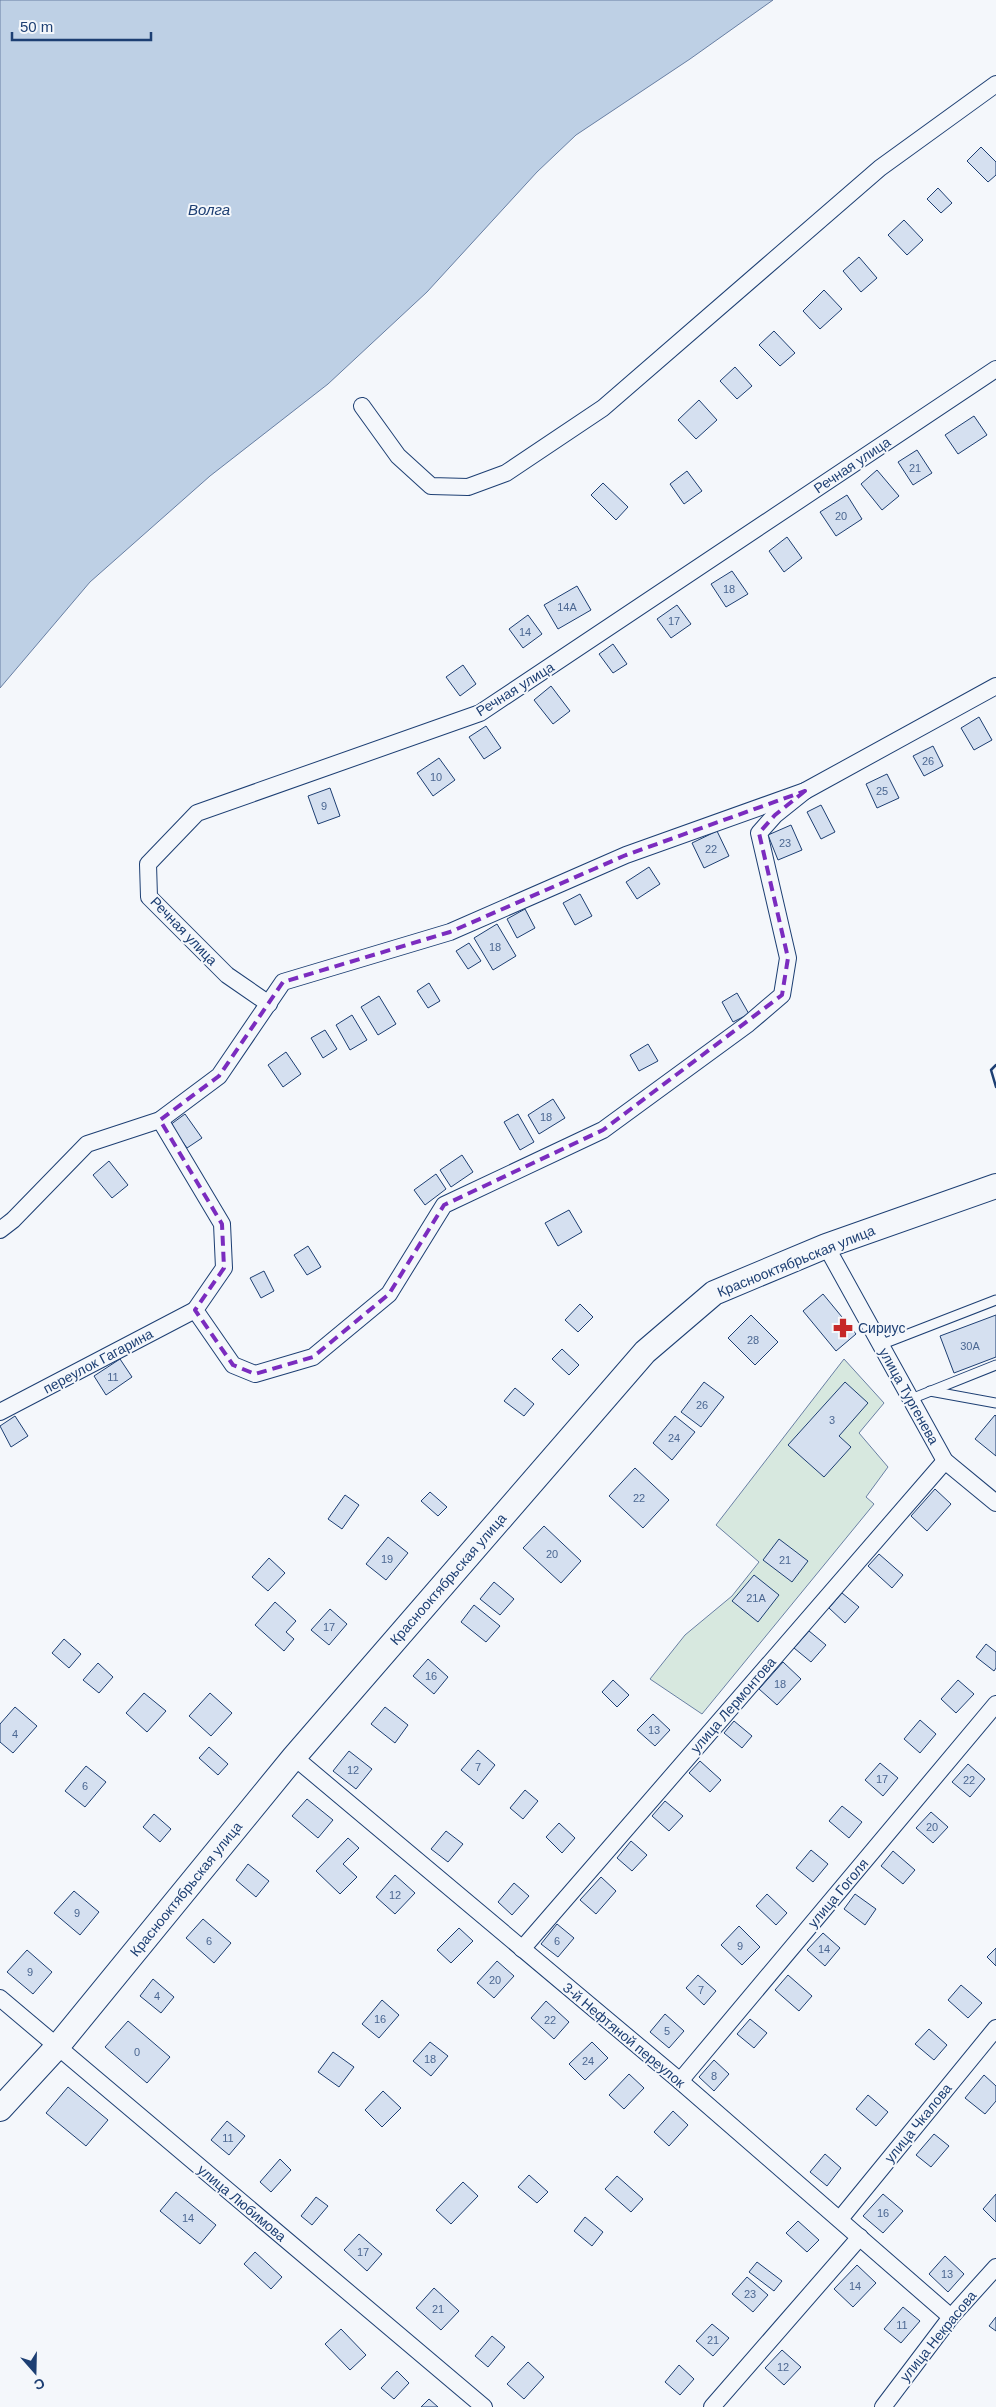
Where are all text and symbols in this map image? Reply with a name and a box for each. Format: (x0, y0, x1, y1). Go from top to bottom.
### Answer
scale bar (12, 10, 151, 42)
text: 50 m (20, 18, 53, 35)
water label: Волга (188, 201, 230, 218)
street label: Речная улица (811, 433, 893, 496)
house number: 21 (909, 462, 921, 474)
house number: 20 (835, 510, 847, 522)
house number: 18 (723, 583, 735, 595)
house number: 14А (557, 601, 577, 613)
house number: 17 (668, 615, 680, 627)
house number: 14 (519, 626, 531, 638)
street label: Речная улица (473, 659, 557, 719)
house number: 26 (922, 755, 934, 767)
house number: 10 (430, 771, 442, 783)
house number: 25 (876, 785, 888, 797)
house number: 9 (321, 800, 327, 812)
house number: 23 (779, 837, 791, 849)
house number: 22 (705, 843, 717, 855)
street label: Речная улица (147, 893, 221, 969)
house number: 18 (489, 941, 501, 953)
house number: 18 (540, 1111, 552, 1123)
street label: Краснооктябрьская улица (715, 1222, 877, 1300)
pharmacy icon: Сириус (832, 1317, 854, 1339)
place label: Сириус (858, 1320, 905, 1336)
street label: переулок Гагарина (40, 1325, 156, 1397)
house number: 28 (747, 1334, 759, 1346)
house number: 30А (960, 1340, 980, 1352)
street label: улица Тургенева (876, 1345, 942, 1447)
house number: 11 (107, 1371, 119, 1383)
house number: 26 (696, 1399, 708, 1411)
house number: 3 (829, 1414, 835, 1426)
house number: 24 (668, 1432, 680, 1444)
house number: 22 (633, 1492, 645, 1504)
street label: Краснооктябрьская улица (387, 1510, 509, 1648)
house number: 20 (546, 1548, 558, 1560)
house number: 19 (381, 1553, 393, 1565)
house number: 21 (779, 1554, 791, 1566)
house number: 21А (746, 1592, 766, 1604)
house number: 17 (323, 1621, 335, 1633)
street label: улица Лермонтова (687, 1654, 779, 1756)
house number: 16 (425, 1670, 437, 1682)
house number: 18 (774, 1678, 786, 1690)
house number: 13 (648, 1724, 660, 1736)
house number: 4 (12, 1728, 18, 1740)
house number: 7 (475, 1761, 481, 1773)
house number: 12 (347, 1764, 359, 1776)
house number: 17 (876, 1773, 888, 1785)
house number: 22 (963, 1774, 975, 1786)
house number: 6 (82, 1780, 88, 1792)
street label: Краснооктябрьская улица (127, 1818, 245, 1960)
house number: 20 (926, 1821, 938, 1833)
street label: улица Гоголя (805, 1855, 871, 1931)
house number: 12 (389, 1889, 401, 1901)
house number: 9 (74, 1907, 80, 1919)
house number: 6 (206, 1935, 212, 1947)
house number: 6 (554, 1935, 560, 1947)
house number: 9 (737, 1940, 743, 1952)
house number: 14 (818, 1943, 830, 1955)
house number: 9 (27, 1966, 33, 1978)
house number: 20 (489, 1974, 501, 1986)
street label: 3-й Нефтяной переулок (560, 1979, 689, 2091)
house number: 7 (698, 1984, 704, 1996)
house number: 4 (154, 1990, 160, 2002)
house number: 16 (374, 2013, 386, 2025)
house number: 22 (544, 2014, 556, 2026)
house number: 5 (664, 2025, 670, 2037)
house number: 0 (134, 2046, 140, 2058)
house number: 18 (424, 2053, 436, 2065)
house number: 24 (582, 2055, 594, 2067)
house number: 8 (711, 2070, 717, 2082)
street label: улица Чкалова (881, 2080, 955, 2166)
house number: 11 (222, 2132, 234, 2144)
street label: улица Любимова (195, 2161, 290, 2245)
house number: 16 (877, 2207, 889, 2219)
house number: 14 (182, 2212, 194, 2224)
house number: 17 (357, 2246, 369, 2258)
house number: 13 (941, 2268, 953, 2280)
house number: 14 (849, 2280, 861, 2292)
street label: улица Некрасова (897, 2287, 980, 2385)
house number: 23 (744, 2288, 756, 2300)
house number: 21 (432, 2303, 444, 2315)
house number: 11 (896, 2319, 908, 2331)
house number: 21 (707, 2334, 719, 2346)
north arrow (10, 2347, 60, 2397)
house number: 12 (777, 2361, 789, 2373)
text: С (32, 2375, 47, 2393)

